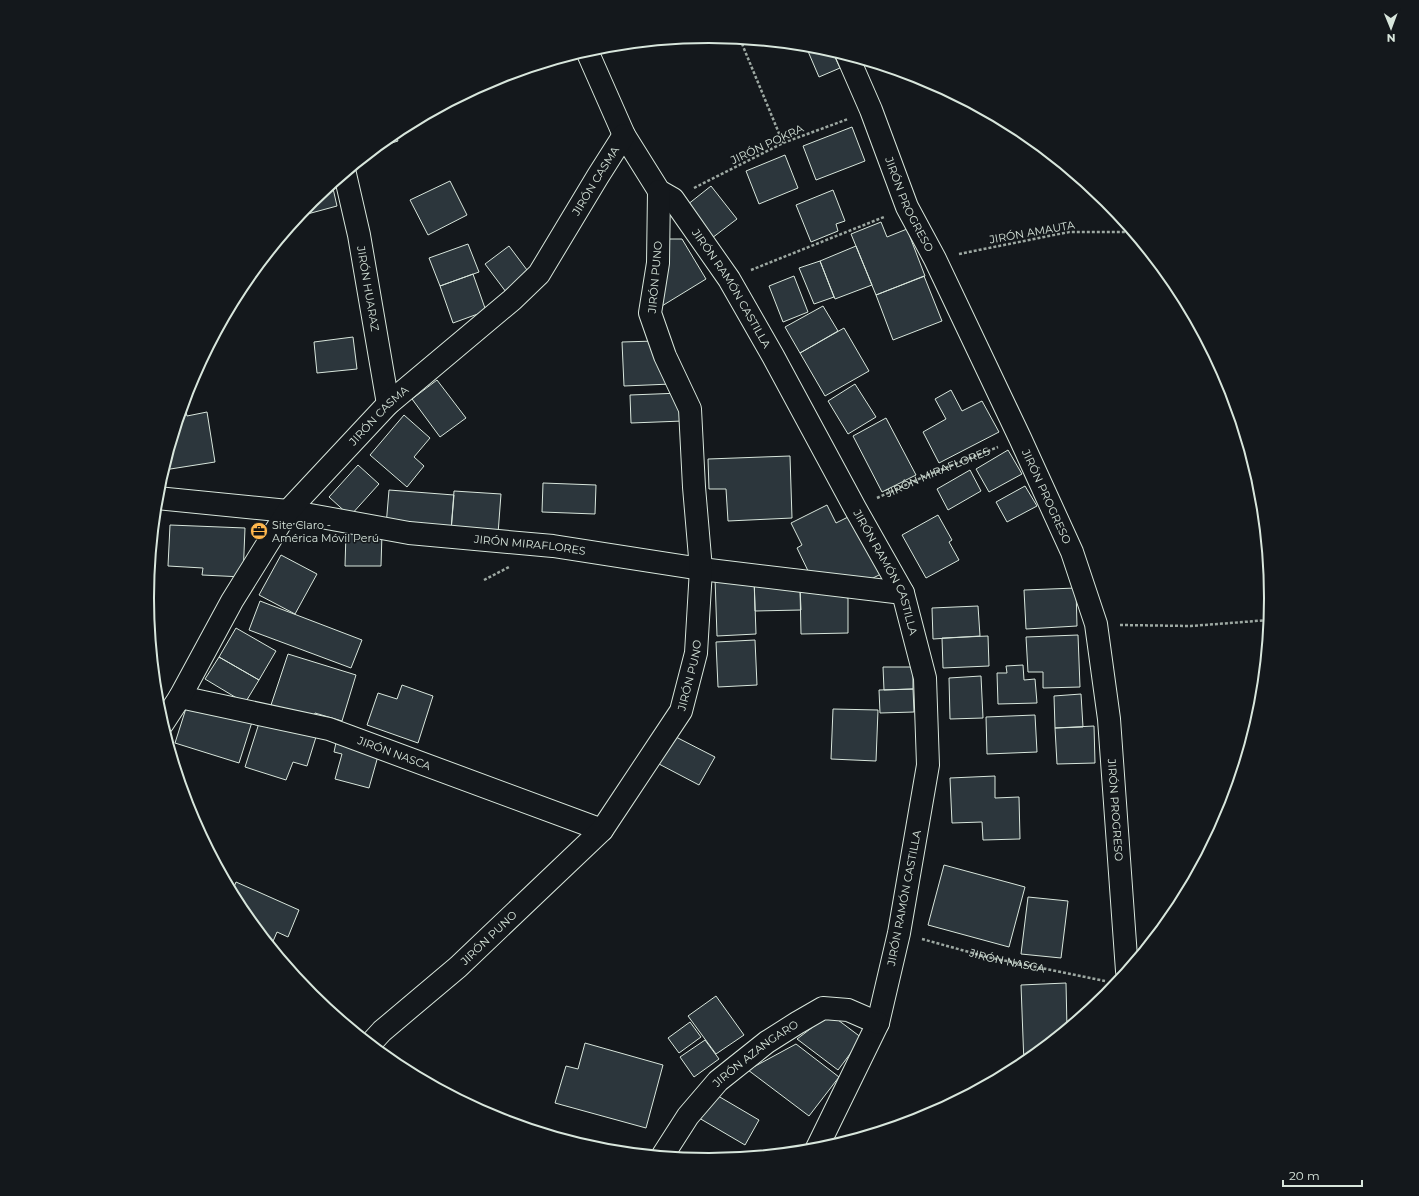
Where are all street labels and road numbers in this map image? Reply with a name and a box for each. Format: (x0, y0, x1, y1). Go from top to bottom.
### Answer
street label: JIRÓN POKRA (727, 121, 806, 167)
street label: JIRÓN CASMA (568, 144, 622, 219)
street label: JIRÓN PROGRESO (882, 154, 937, 254)
street label: JIRÓN AMAUTA (987, 218, 1076, 247)
street label: JIRÓN RAMÓN CASTILLA (689, 225, 774, 351)
street label: JIRÓN PUNO (645, 240, 665, 315)
street label: JIRÓN HUARAZ (354, 244, 382, 332)
street label: JIRÓN CASMA (345, 383, 411, 449)
street label: JIRÓN MIRAFLORES (882, 444, 992, 501)
street label: JIRÓN PROGRESO (1019, 446, 1074, 546)
street label: JIRÓN RAMÓN CASTILLA (850, 506, 921, 637)
street label: JIRÓN MIRAFLORES (472, 532, 587, 558)
street label: JIRÓN PUNO (674, 639, 704, 713)
street label: JIRÓN NASCA (355, 733, 433, 773)
street label: JIRÓN PROGRESO (1105, 757, 1126, 862)
street label: JIRÓN RAMÓN CASTILLA (884, 829, 924, 968)
street label: JIRÓN PUNO (457, 908, 520, 969)
street label: JIRÓN NASCA (967, 945, 1046, 976)
street label: JIRÓN AZANGARO (709, 1017, 801, 1090)

